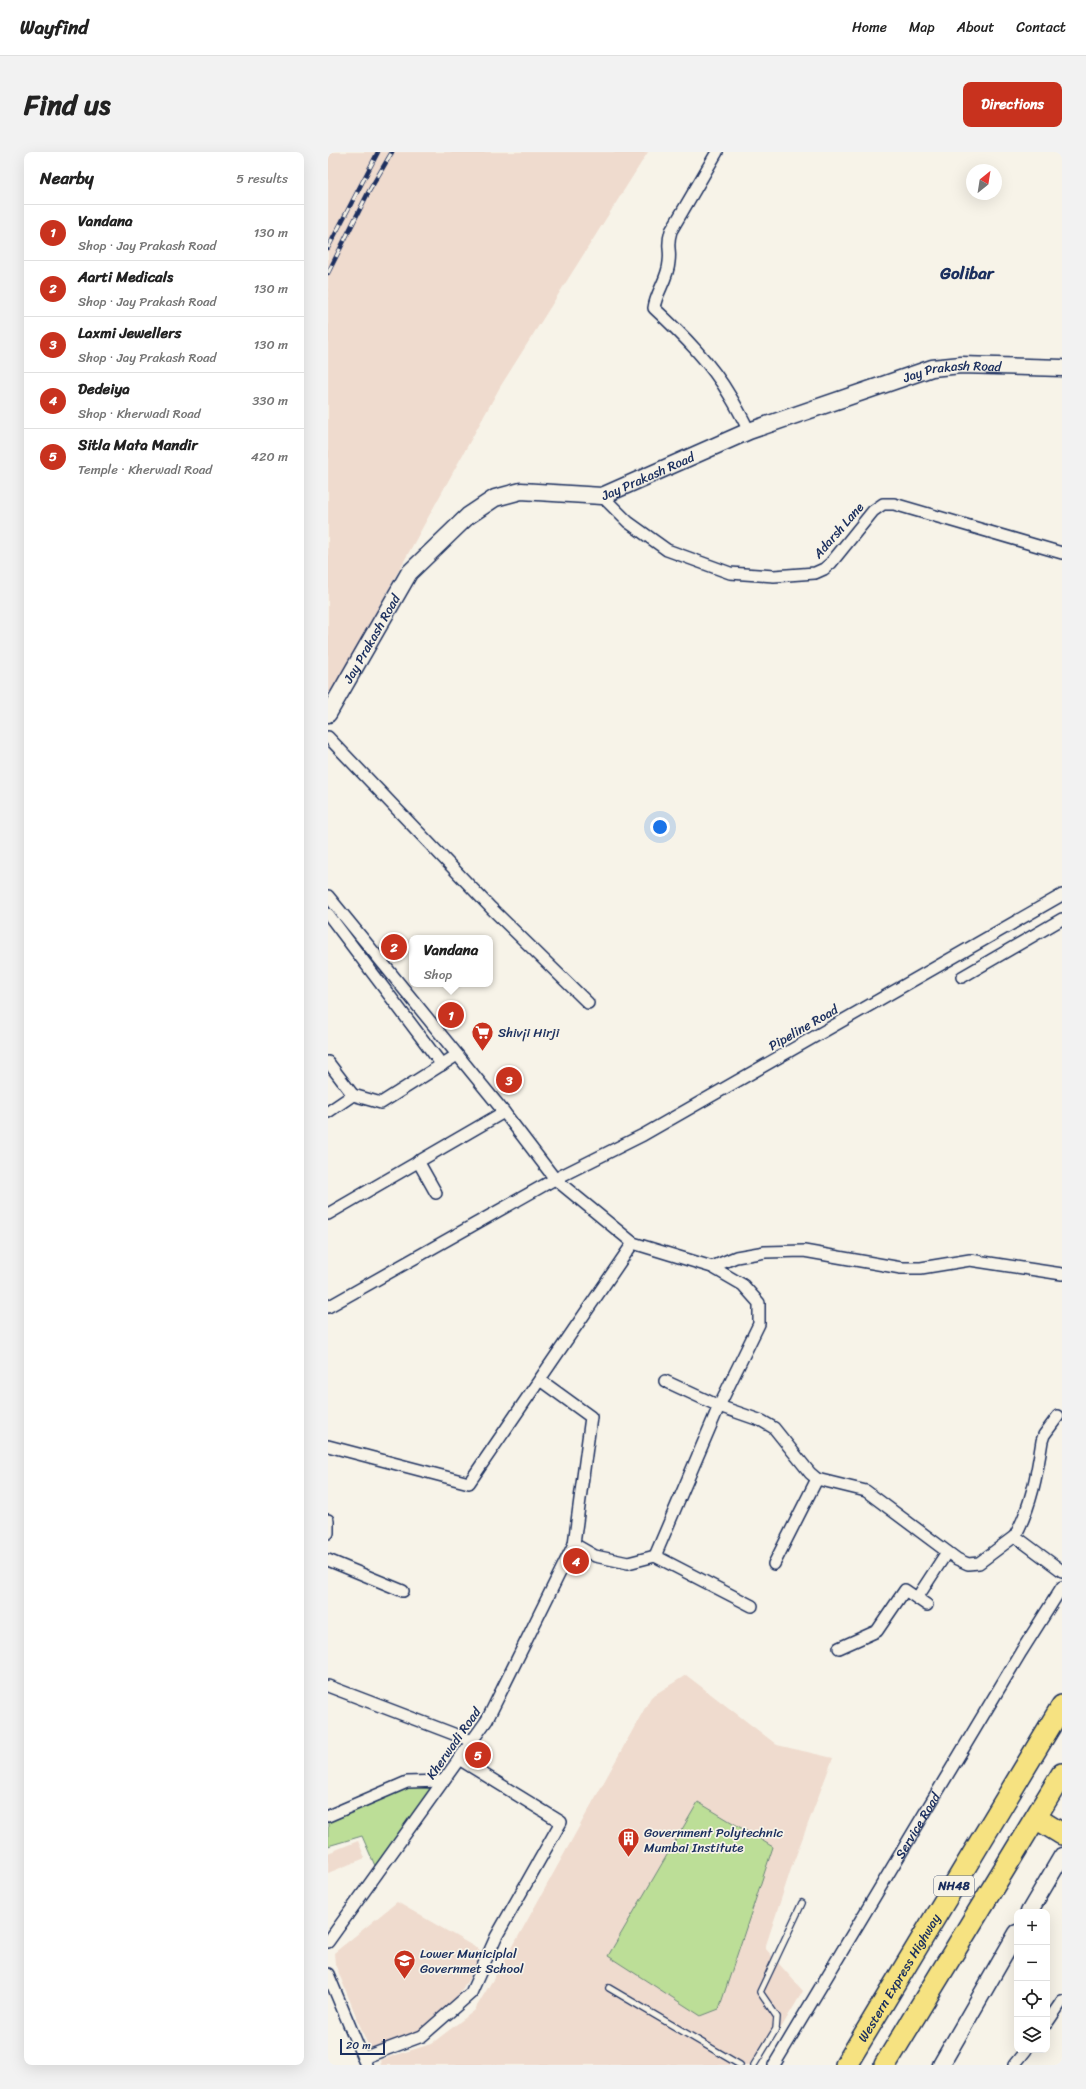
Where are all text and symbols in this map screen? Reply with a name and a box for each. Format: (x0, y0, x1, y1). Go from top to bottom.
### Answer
text: Wayfind (20, 11, 88, 44)
text: Home (852, 15, 887, 40)
text: Map (909, 15, 935, 40)
text: About (957, 15, 994, 40)
text: Contact (1016, 15, 1066, 40)
text: Find us (24, 80, 111, 129)
button: Directions (963, 82, 1062, 127)
text: Nearby (40, 163, 94, 193)
north arrow (966, 164, 1002, 200)
text: 5 results (236, 167, 288, 190)
text: Vandana (78, 208, 133, 234)
text: 1 (50, 221, 56, 244)
text: 130 m (254, 221, 288, 244)
text: Shop · Jay Prakash Road (78, 234, 216, 257)
district label: Golibar (939, 258, 995, 288)
text: Aarti Medicals (78, 264, 173, 290)
text: 2 (49, 277, 57, 300)
text: 130 m (254, 277, 288, 300)
text: Shop · Jay Prakash Road (78, 290, 216, 313)
text: Laxmi Jewellers (78, 320, 181, 346)
text: 3 (49, 333, 57, 356)
text: 130 m (254, 333, 288, 356)
text: Shop · Jay Prakash Road (78, 346, 216, 369)
street label: Jay Prakash Road (899, 354, 1003, 390)
text: Dedeiya (78, 376, 130, 402)
text: 4 (49, 389, 57, 412)
text: 330 m (252, 389, 288, 412)
text: Shop · Kherwadi Road (78, 402, 201, 425)
text: Sitla Mata Mandir (78, 432, 198, 458)
text: 5 (49, 445, 57, 468)
text: 420 m (251, 445, 288, 468)
street label: Jay Prakash Road (597, 445, 699, 507)
text: Temple · Kherwadi Road (78, 458, 212, 481)
street label: Adarsh Lane (807, 497, 870, 564)
street label: Jay Prakash Road (336, 589, 407, 689)
your location (650, 817, 670, 837)
pin: 2 (381, 932, 407, 962)
popup (409, 935, 493, 987)
text: Vandana (424, 937, 478, 963)
text: Shop (424, 963, 452, 986)
street label: Pipeline Road (764, 998, 843, 1057)
pin: 1 (438, 1000, 464, 1030)
supermarket icon: Shivji Hirji (470, 1019, 496, 1052)
place label: Shivji Hirji (498, 1021, 560, 1044)
pin: 3 (496, 1065, 522, 1095)
pin: 4 (563, 1546, 589, 1576)
street label: Kherwadi Road (420, 1701, 488, 1784)
pin: 5 (465, 1740, 491, 1770)
street label: Service Road (889, 1787, 947, 1863)
place label: Government Polytechnic Mumbai Institute (644, 1821, 784, 1859)
building icon: Government Polytechnic Mumbai Institute (615, 1826, 641, 1859)
road number: NH48 (934, 1876, 974, 1896)
street label: Western Express Highway (851, 1909, 947, 2047)
map controls (1014, 1909, 1050, 2053)
button: + (1014, 1909, 1050, 1945)
place label: Lower Municiplal Governmet School (420, 1942, 524, 1980)
button: − (1014, 1945, 1050, 1981)
school or university icon: Lower Municiplal Governmet School (392, 1947, 418, 1980)
button: locate (1014, 1981, 1050, 2017)
button: layers (1014, 2017, 1050, 2053)
text: 20 m (346, 2036, 371, 2055)
scale bar (340, 2037, 385, 2056)

